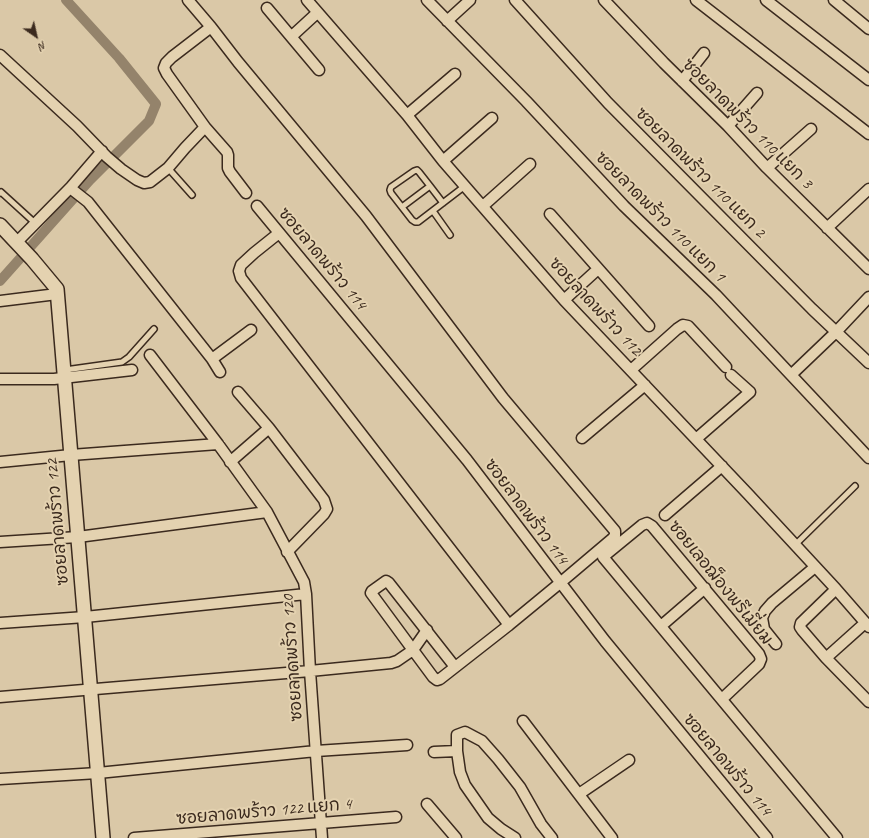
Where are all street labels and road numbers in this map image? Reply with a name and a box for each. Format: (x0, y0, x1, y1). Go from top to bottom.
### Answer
street label: ซอยลาดพร้าว 110 แยก 3 (678, 55, 816, 193)
street label: ซอยลาดพร้าว 110 แยก 2 (631, 104, 769, 242)
street label: ซอยลาดพร้าว 110 แยก 1 (591, 148, 729, 286)
street label: ซอยลาดพร้าว 114 (273, 204, 371, 314)
street label: ซอยลาดพร้าว 112 (544, 254, 646, 360)
street label: ซอยลาดพร้าว 114 (480, 455, 572, 569)
street label: ซอยลาดพร้าว 122 (42, 458, 74, 586)
street label: ซอยเลอฌ็องพรีเมี่ยม (664, 517, 776, 649)
street label: ซอยลาดพร้าว 120 (278, 594, 308, 722)
street label: ซอยลาดพร้าว 114 (678, 710, 776, 820)
street label: ซอยลาดพร้าว 122 แยก 4 (176, 794, 352, 830)

